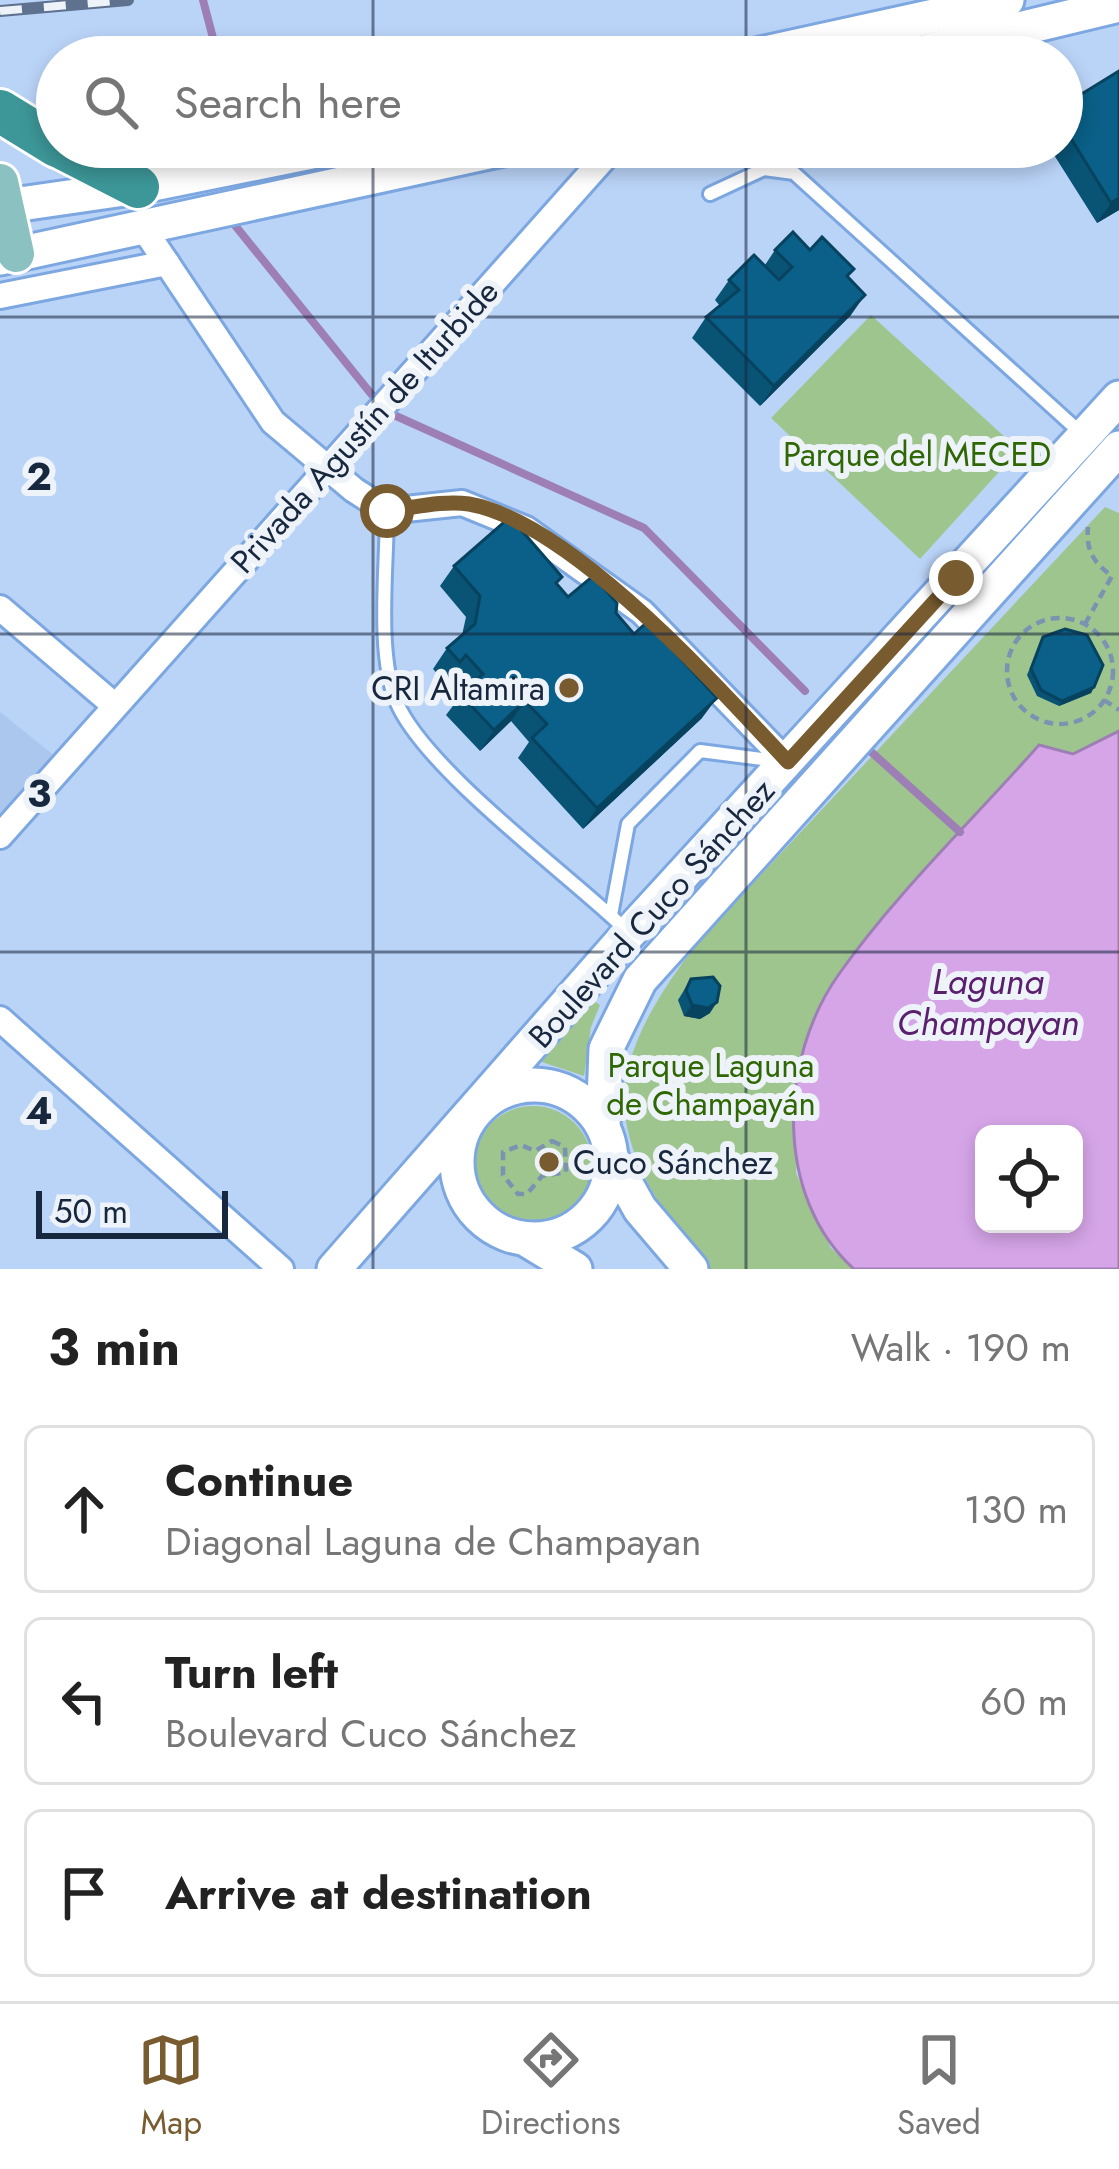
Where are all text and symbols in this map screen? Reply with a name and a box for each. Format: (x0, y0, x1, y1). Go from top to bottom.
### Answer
search box (36, 36, 1083, 168)
icon: search (78, 69, 144, 135)
text: Search here (174, 70, 402, 135)
street label: Privada Agustín de Iturbide (220, 269, 509, 584)
park label: Parque del MECED (783, 431, 1051, 478)
text: 2 (26, 448, 52, 505)
route start (360, 484, 414, 538)
route end (929, 551, 983, 605)
place label: CRI Altamira (371, 665, 545, 712)
marker: CRI Altamira (556, 675, 582, 701)
text: 3 (27, 765, 51, 822)
street label: Boulevard Cuco Sánchez (517, 768, 785, 1058)
water label: Laguna Champayan (897, 955, 1079, 1048)
park label: Parque Laguna de Champayán (606, 1042, 816, 1127)
text: 4 (25, 1082, 53, 1139)
map controls (975, 1125, 1083, 1233)
button: locate (975, 1125, 1083, 1233)
place label: Cuco Sánchez (573, 1139, 773, 1186)
marker: Cuco Sánchez (536, 1149, 562, 1175)
scale bar (36, 1185, 228, 1238)
text: 50 m (54, 1188, 128, 1235)
text: 3 min (48, 1310, 180, 1384)
text: Walk · 190 m (851, 1319, 1071, 1376)
text: Continue (165, 1448, 353, 1513)
icon: ahead (51, 1476, 117, 1542)
text: 130 m (964, 1481, 1068, 1538)
text: Diagonal Laguna de Champayan (165, 1513, 701, 1570)
text: Turn left (165, 1640, 338, 1705)
icon: left (51, 1668, 117, 1734)
text: 60 m (980, 1673, 1068, 1730)
text: Boulevard Cuco Sánchez (165, 1705, 576, 1762)
icon: arrive (51, 1860, 117, 1926)
text: Arrive at destination (165, 1861, 592, 1926)
tab: Map (138, 2027, 204, 2146)
tab: Directions (481, 2027, 621, 2146)
tab: Saved (897, 2027, 981, 2146)

